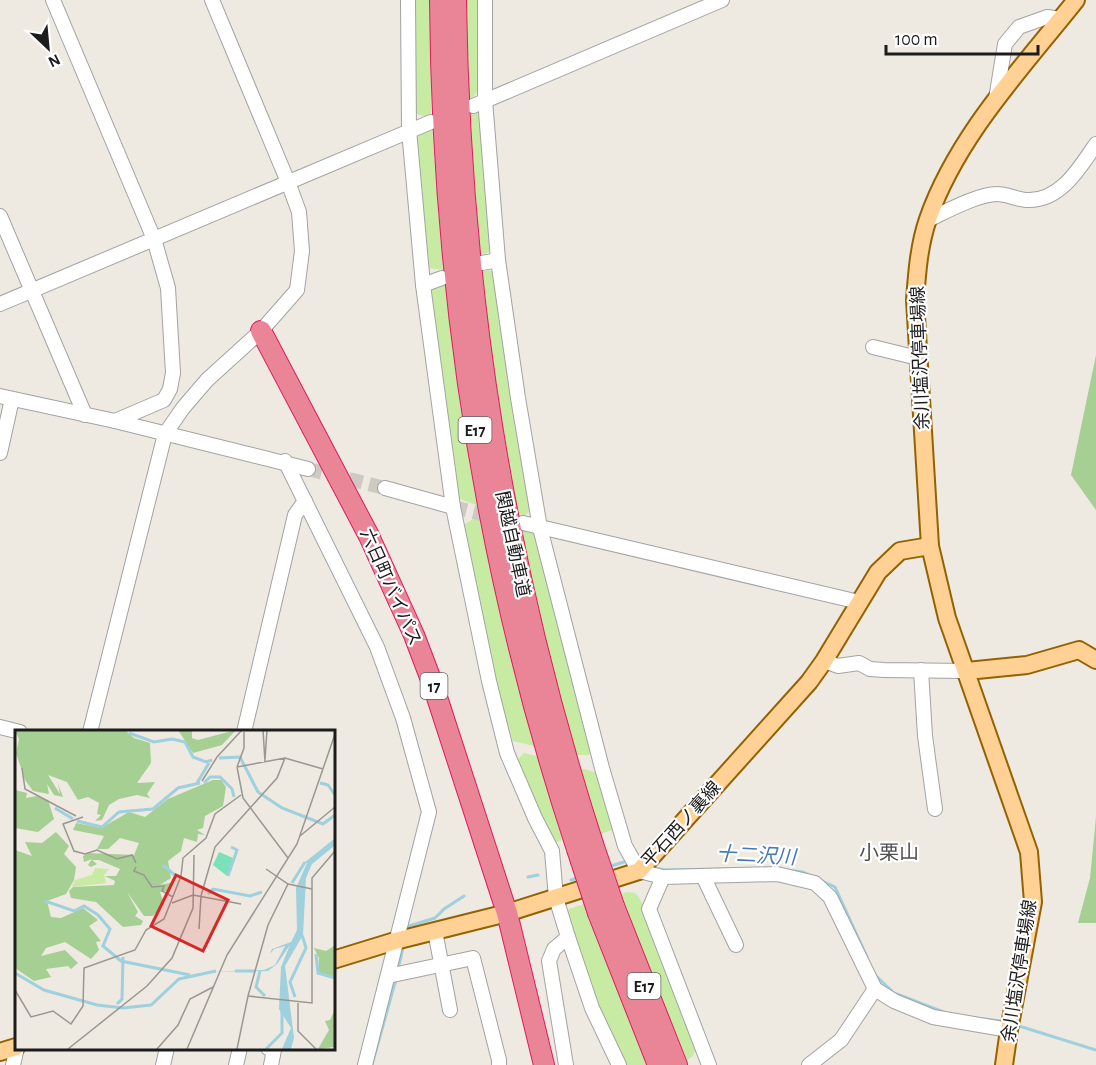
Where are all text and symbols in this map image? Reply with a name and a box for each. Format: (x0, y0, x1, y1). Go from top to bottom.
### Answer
north arrow (18, 18, 78, 78)
scale bar (886, 18, 1038, 56)
text: 100 m (895, 31, 938, 49)
text: N (46, 51, 63, 70)
street label: 余川塩沢停車場線 (907, 286, 933, 430)
road number: E17 (458, 417, 492, 443)
street label: 関越自動車道 (492, 489, 534, 599)
street label: 六日町バイパス (356, 526, 425, 648)
road number: 17 (420, 673, 448, 699)
inset map (15, 730, 334, 1050)
street label: 平石西ノ裏線 (637, 777, 725, 871)
district label: 小栗山 (859, 842, 919, 863)
water label: 十二沢川 (715, 843, 798, 868)
street label: 余川塩沢停車場線 (998, 898, 1040, 1044)
road number: E17 (628, 973, 660, 999)

